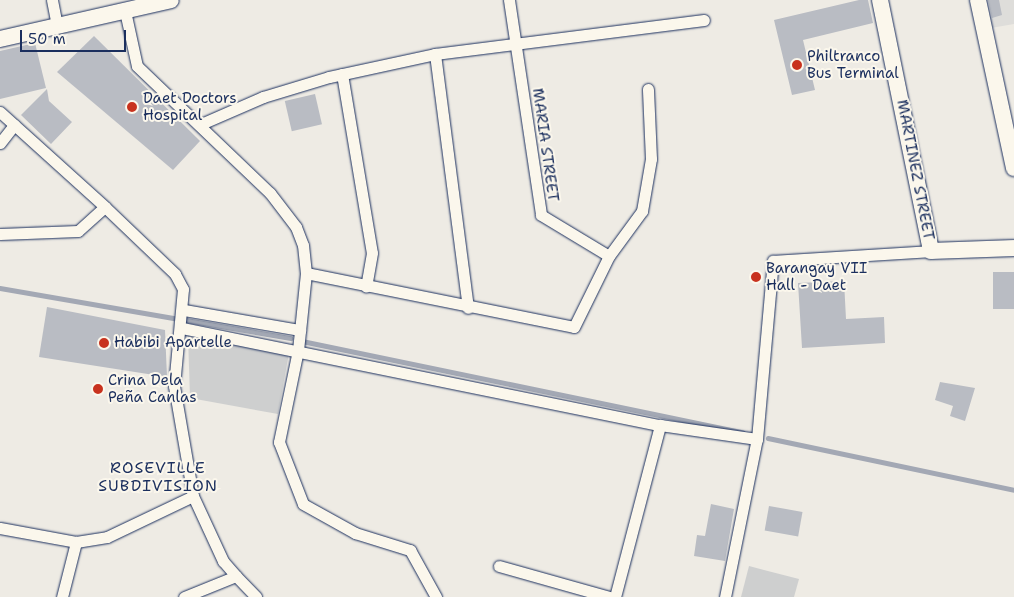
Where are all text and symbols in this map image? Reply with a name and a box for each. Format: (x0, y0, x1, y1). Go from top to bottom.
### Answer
scale bar (22, 20, 129, 52)
text: 50 m (28, 29, 66, 49)
place label: Philtranco Bus Terminal (807, 47, 899, 82)
marker: Philtranco Bus Terminal (791, 59, 803, 71)
street label: MARIA STREET (528, 87, 562, 203)
place label: Daet Doctors Hospital (143, 89, 237, 124)
street label: MARTINEZ STREET (893, 98, 937, 242)
marker: Daet Doctors Hospital (125, 100, 139, 114)
place label: Barangay VII Hall - Daet (766, 259, 867, 294)
marker: Barangay VII Hall - Daet (750, 271, 762, 283)
place label: Habibi Apartelle (114, 334, 232, 352)
marker: Habibi Apartelle (98, 337, 110, 349)
place label: Crina Dela Peña Canlas (108, 371, 197, 406)
marker: Crina Dela Peña Canlas (92, 383, 104, 395)
district label: ROSEVILLE SUBDIVISION (97, 458, 219, 496)

